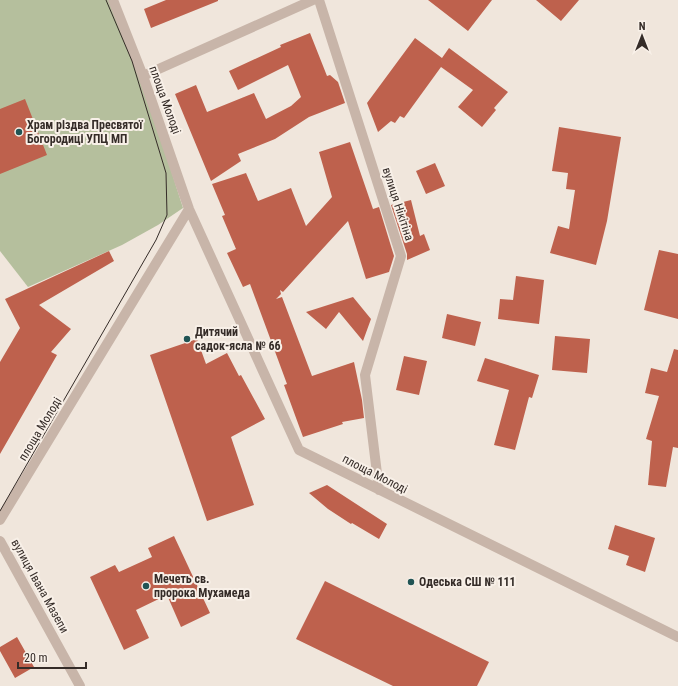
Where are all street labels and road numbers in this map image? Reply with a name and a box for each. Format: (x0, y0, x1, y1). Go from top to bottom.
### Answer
street label: площа Молоді (146, 64, 184, 136)
street label: вулиця Нікітіна (380, 166, 417, 243)
street label: площа Молоді (16, 395, 64, 463)
street label: площа Молоді (340, 452, 410, 496)
street label: вулиця Івана Мазепи (8, 537, 72, 635)

